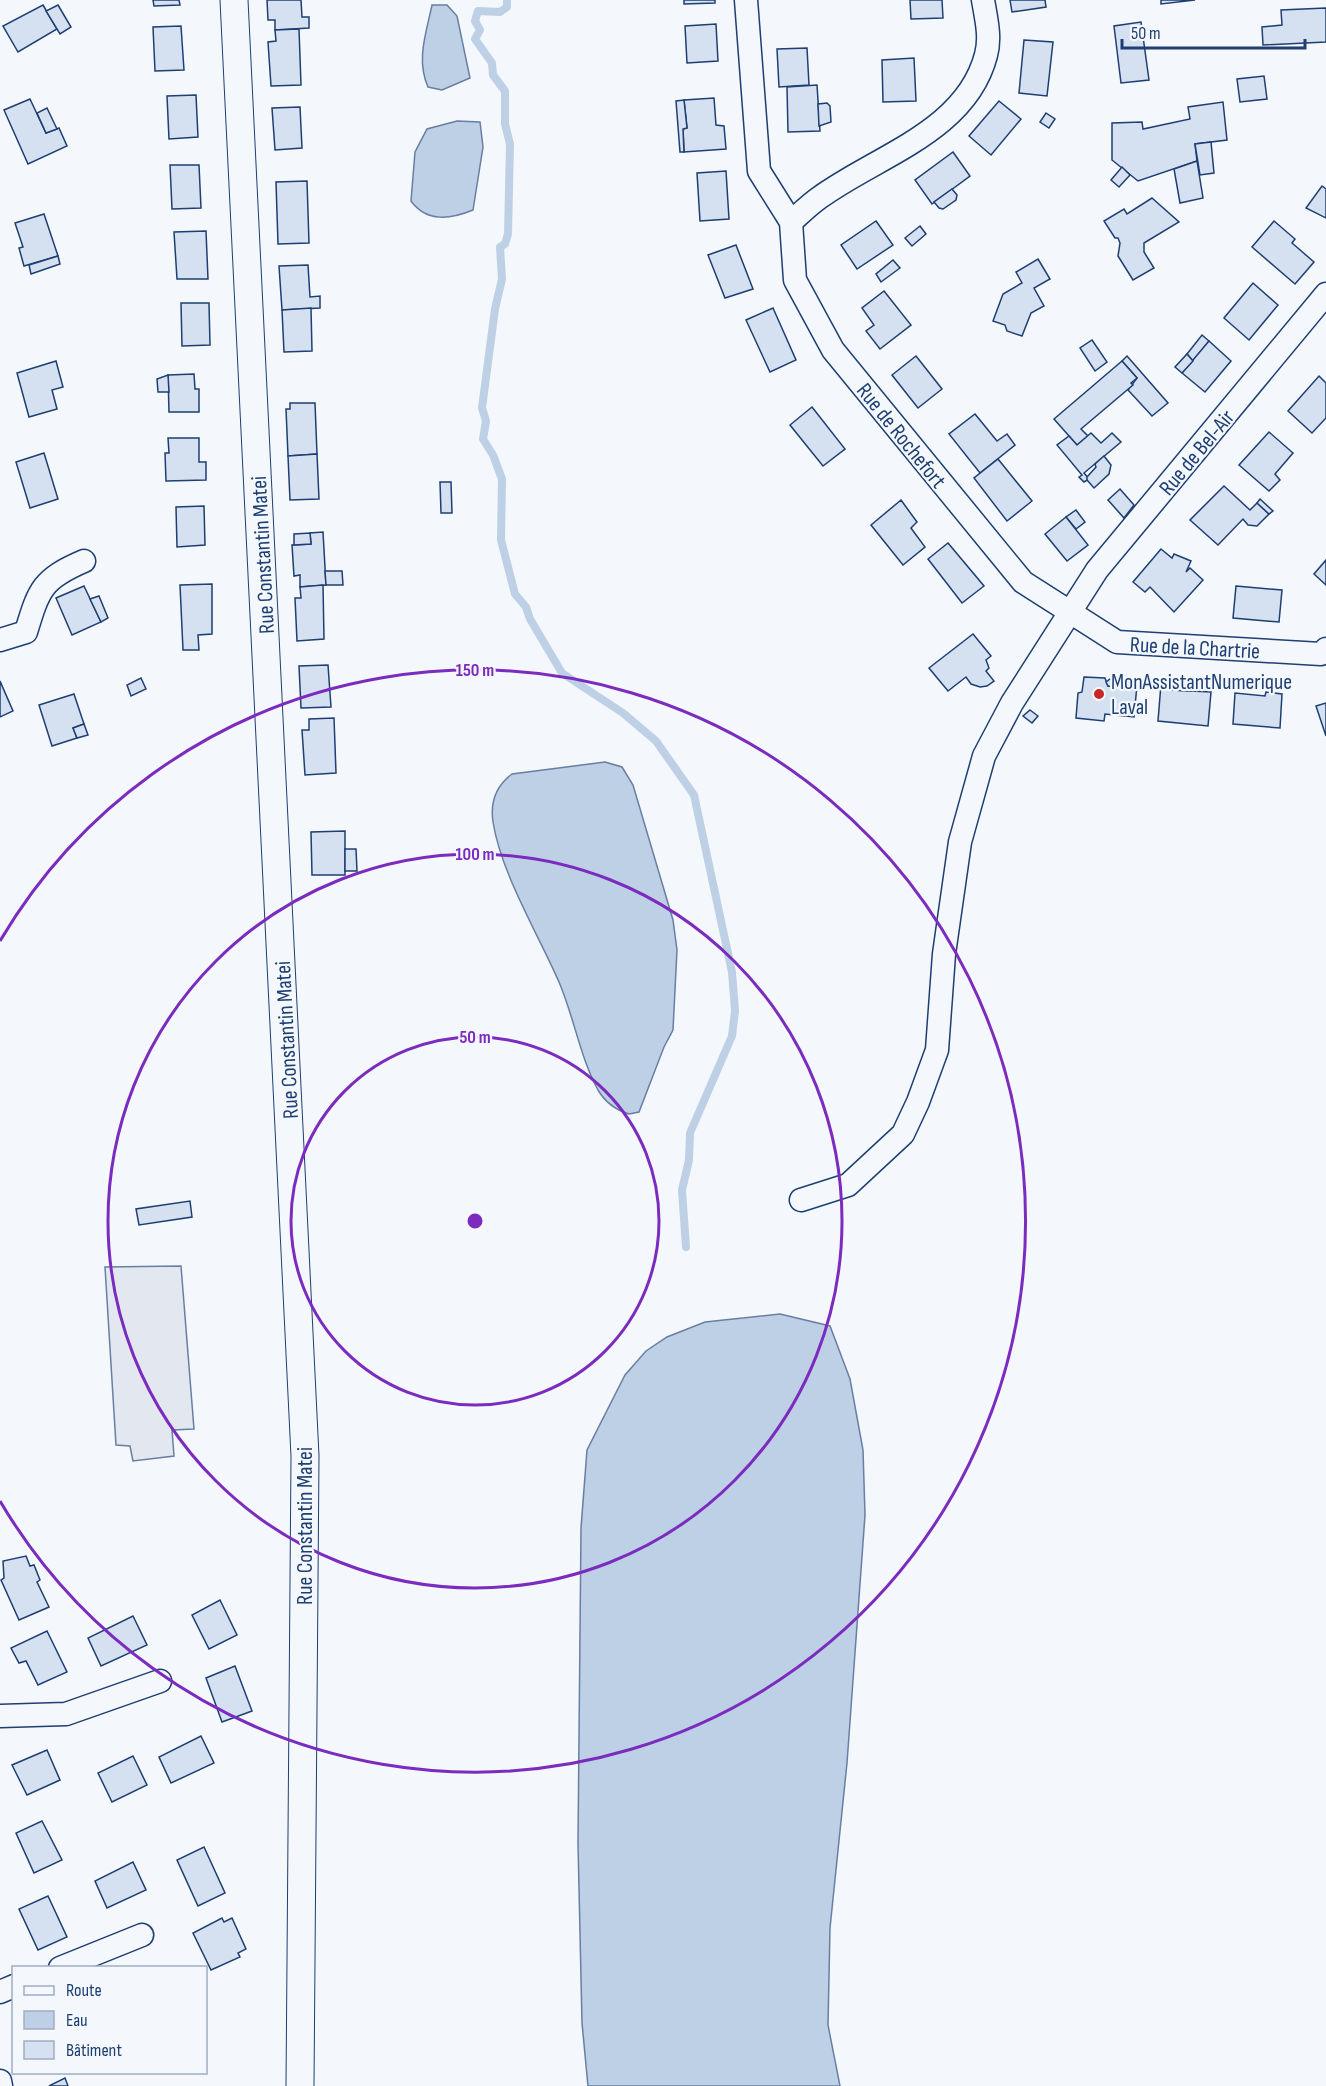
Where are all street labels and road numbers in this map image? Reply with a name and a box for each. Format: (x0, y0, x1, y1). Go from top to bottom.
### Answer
street label: Rue de Rochefort (850, 378, 952, 494)
street label: Rue de Bel-Air (1154, 405, 1241, 501)
street label: Rue Constantin Matei (246, 475, 281, 635)
street label: Rue de la Chartrie (1129, 632, 1261, 665)
street label: Rue Constantin Matei (270, 960, 305, 1120)
street label: Rue Constantin Matei (292, 1447, 319, 1605)

